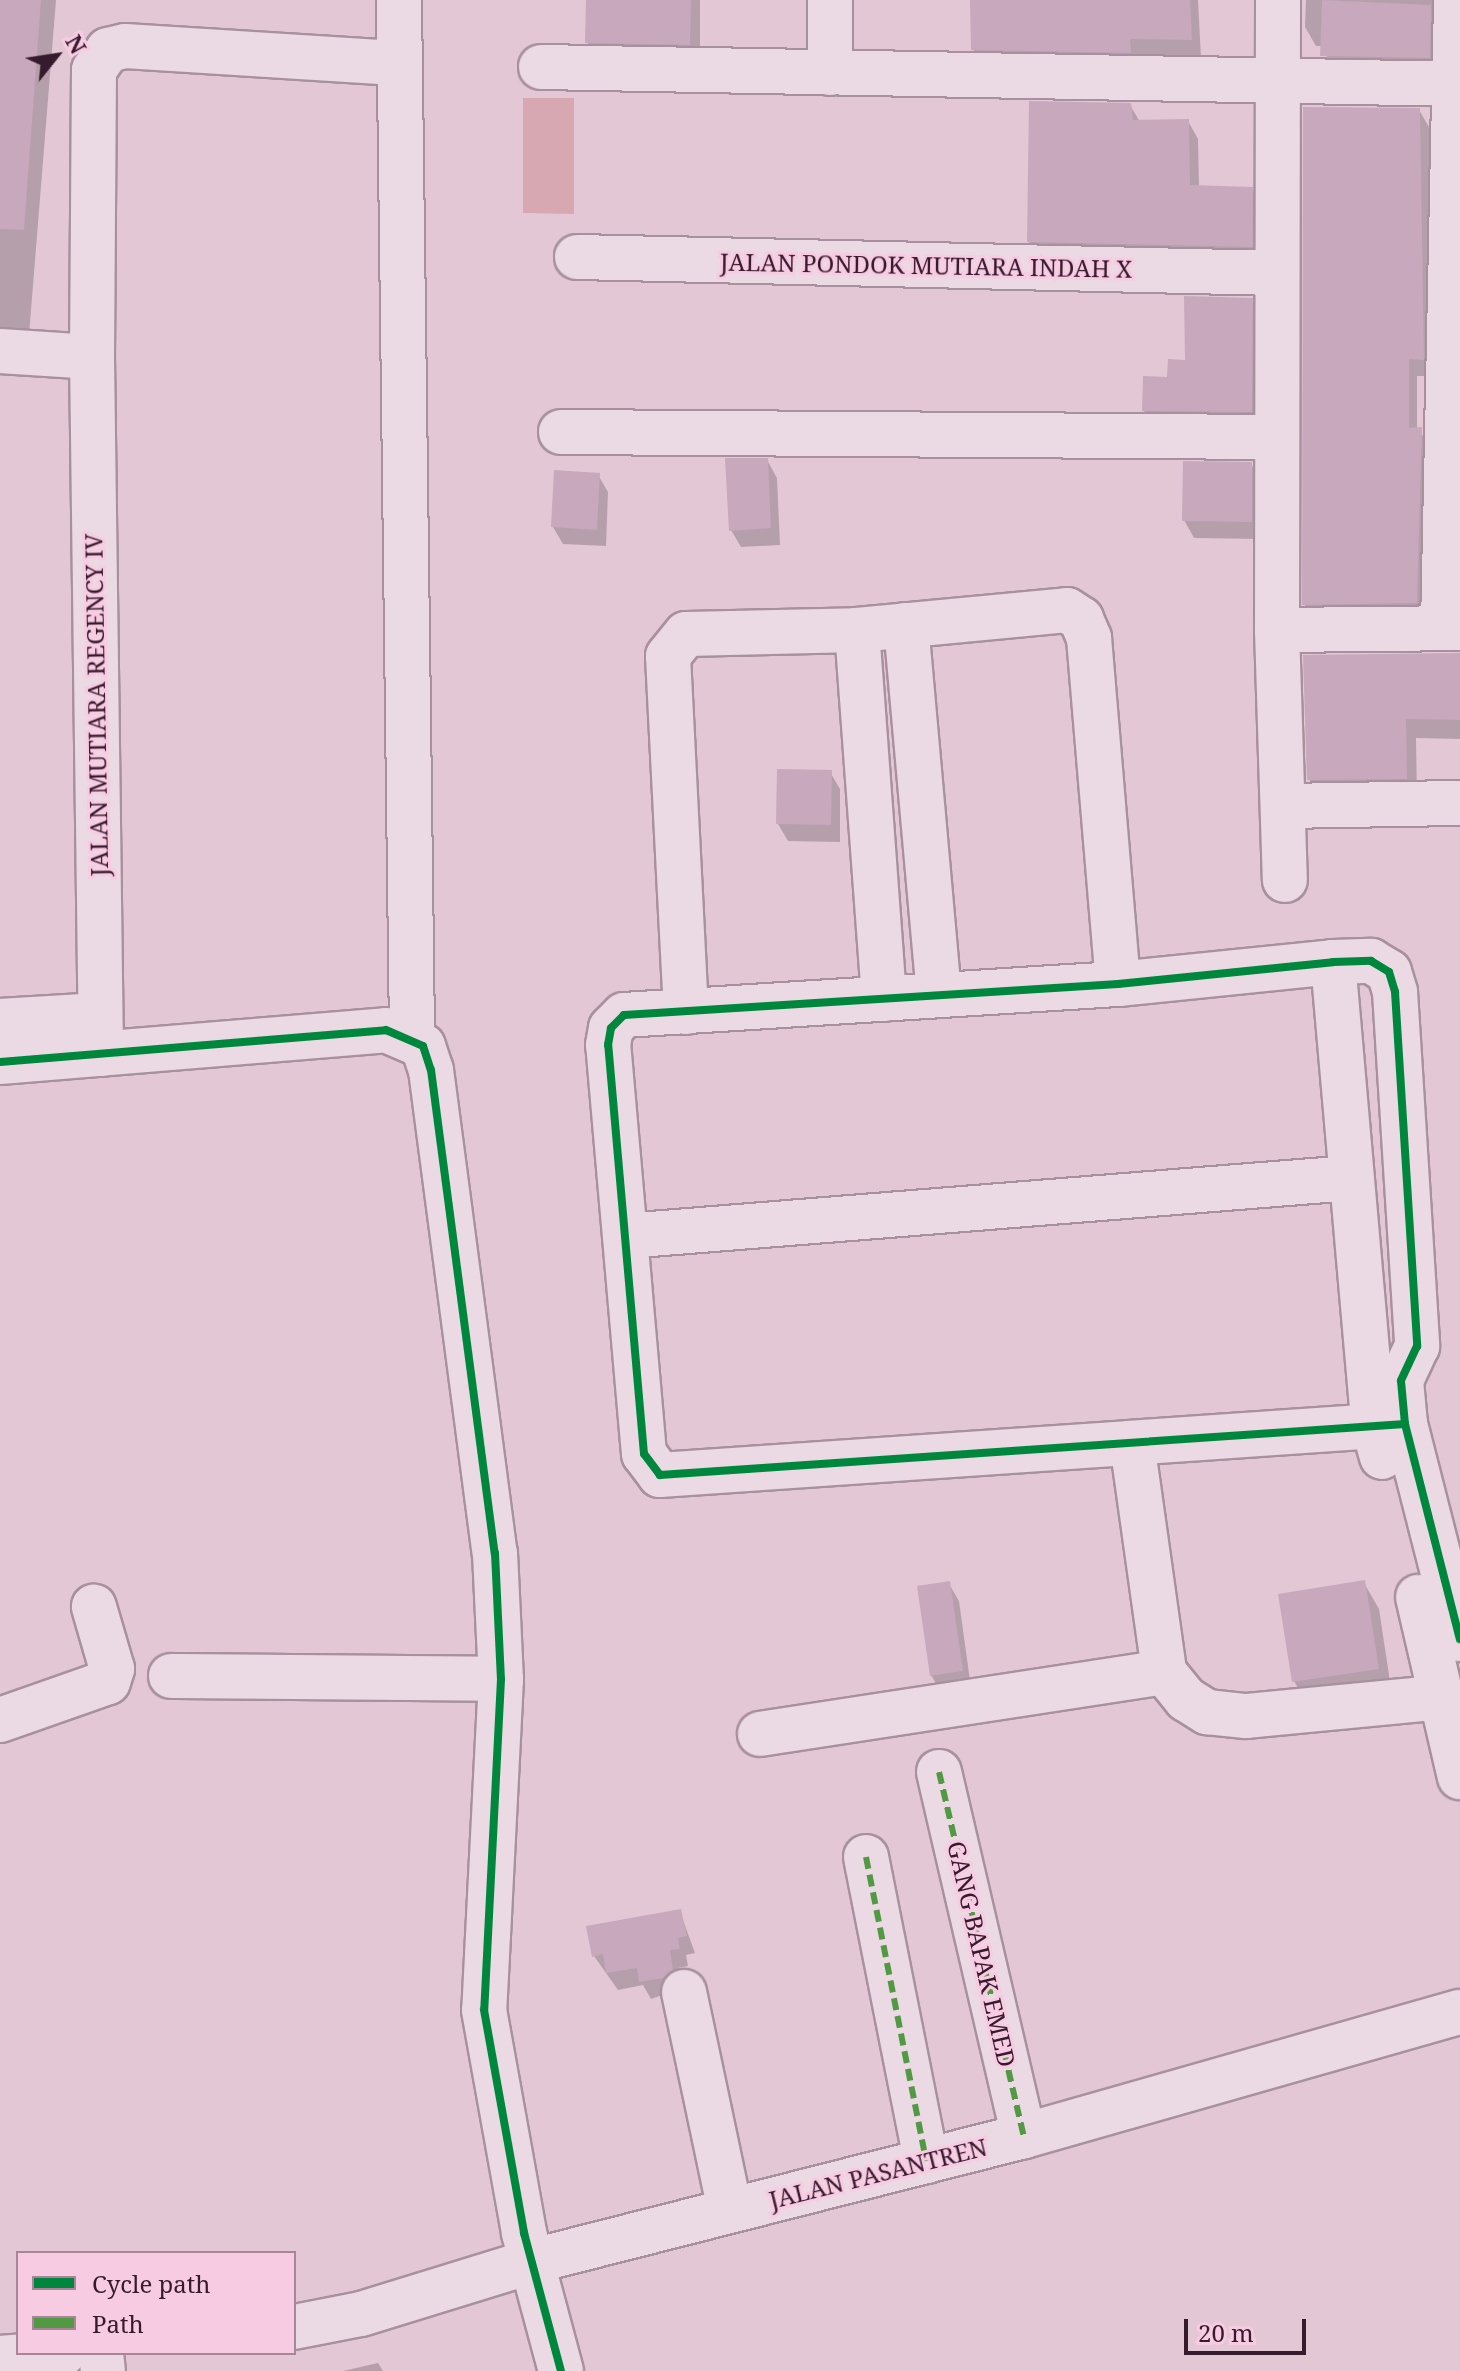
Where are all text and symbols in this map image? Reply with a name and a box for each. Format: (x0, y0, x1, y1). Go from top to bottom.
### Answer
north arrow (16, 16, 96, 96)
text: N (59, 29, 94, 59)
street label: JALAN PONDOK MUTIARA INDAH X (720, 247, 1132, 283)
street label: JALAN MUTIARA REGENCY IV (79, 533, 113, 877)
street label: GANG BAPAK EMED (942, 1838, 1022, 2070)
street label: JALAN PASANTREN (766, 2132, 990, 2214)
legend (16, 2251, 296, 2355)
text: Cycle path (92, 2267, 211, 2300)
scale bar (1188, 2303, 1310, 2353)
text: Path (92, 2307, 144, 2340)
text: 20 m (1198, 2316, 1254, 2349)

